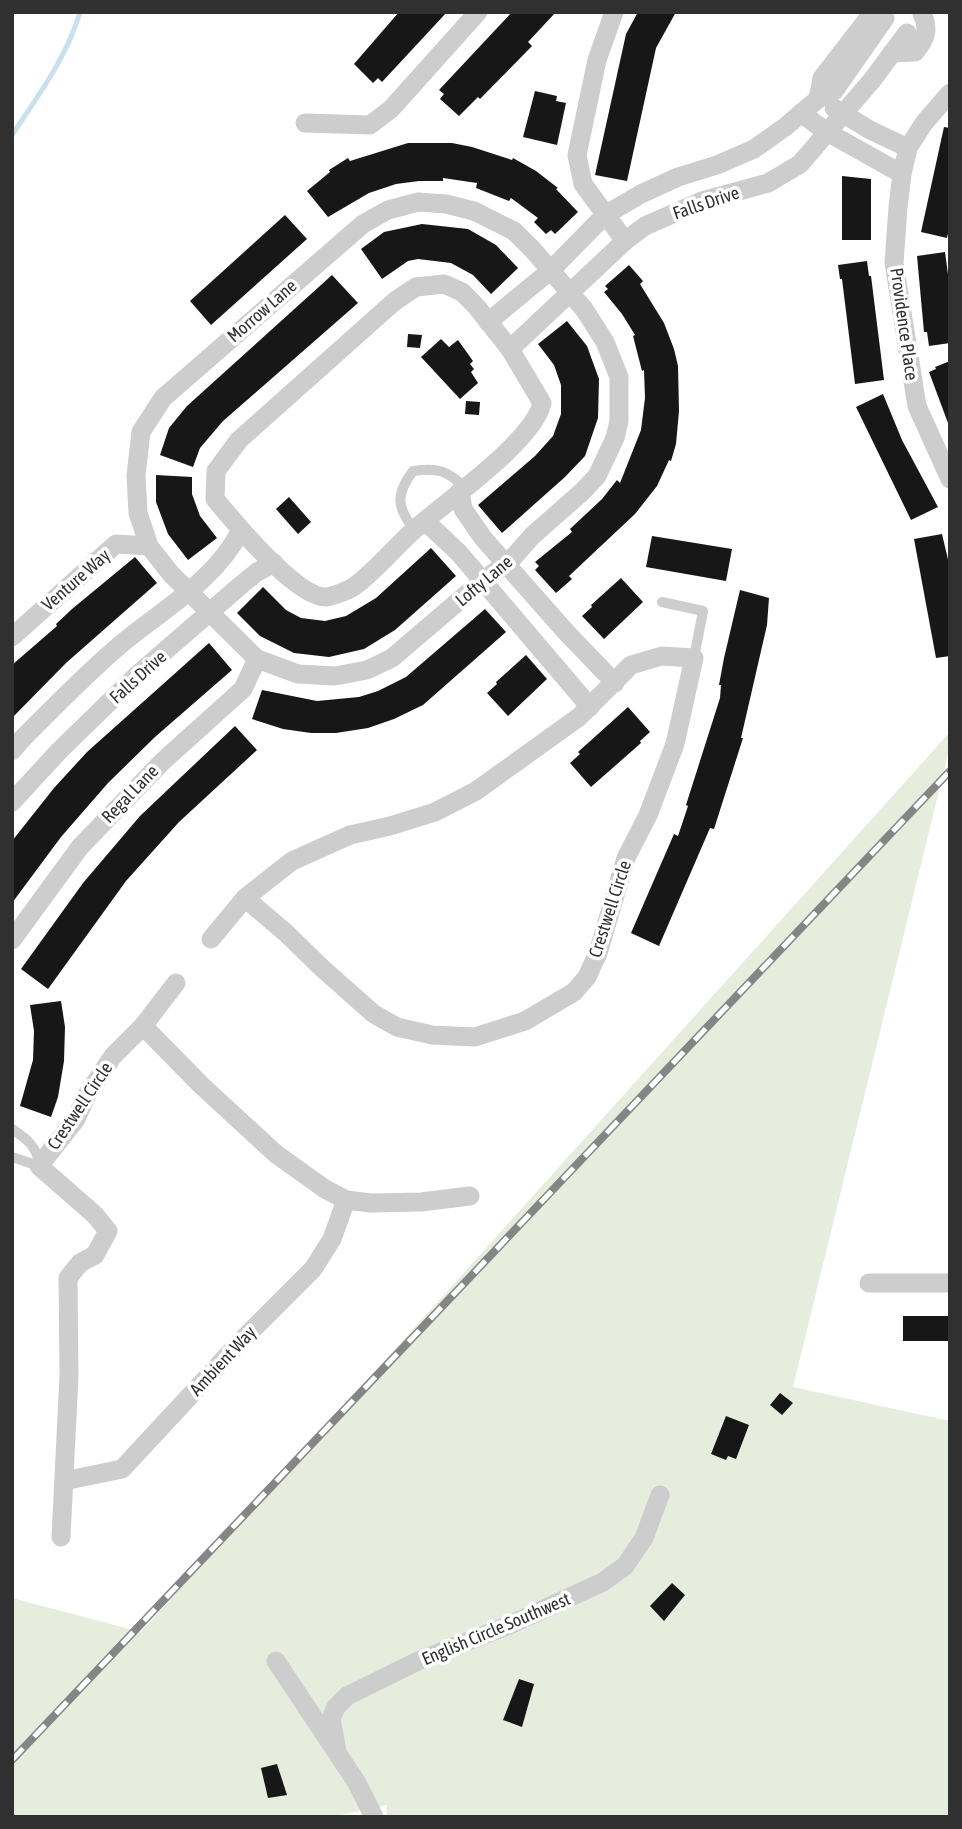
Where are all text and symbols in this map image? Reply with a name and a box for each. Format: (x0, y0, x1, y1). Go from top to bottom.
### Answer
street label: Falls Drive (670, 181, 742, 224)
street label: Providence Place (886, 266, 923, 382)
street label: Morrow Lane (223, 275, 301, 346)
street label: Venture Way (37, 544, 114, 615)
street label: Lofty Lane (451, 551, 516, 610)
street label: Falls Drive (105, 646, 170, 707)
street label: Regal Lane (97, 760, 162, 827)
street label: Crestwell Circle (584, 858, 635, 960)
street label: Crestwell Circle (43, 1058, 116, 1153)
street label: Ambient Way (185, 1322, 260, 1400)
street label: English Circle Southwest (419, 1588, 573, 1669)

